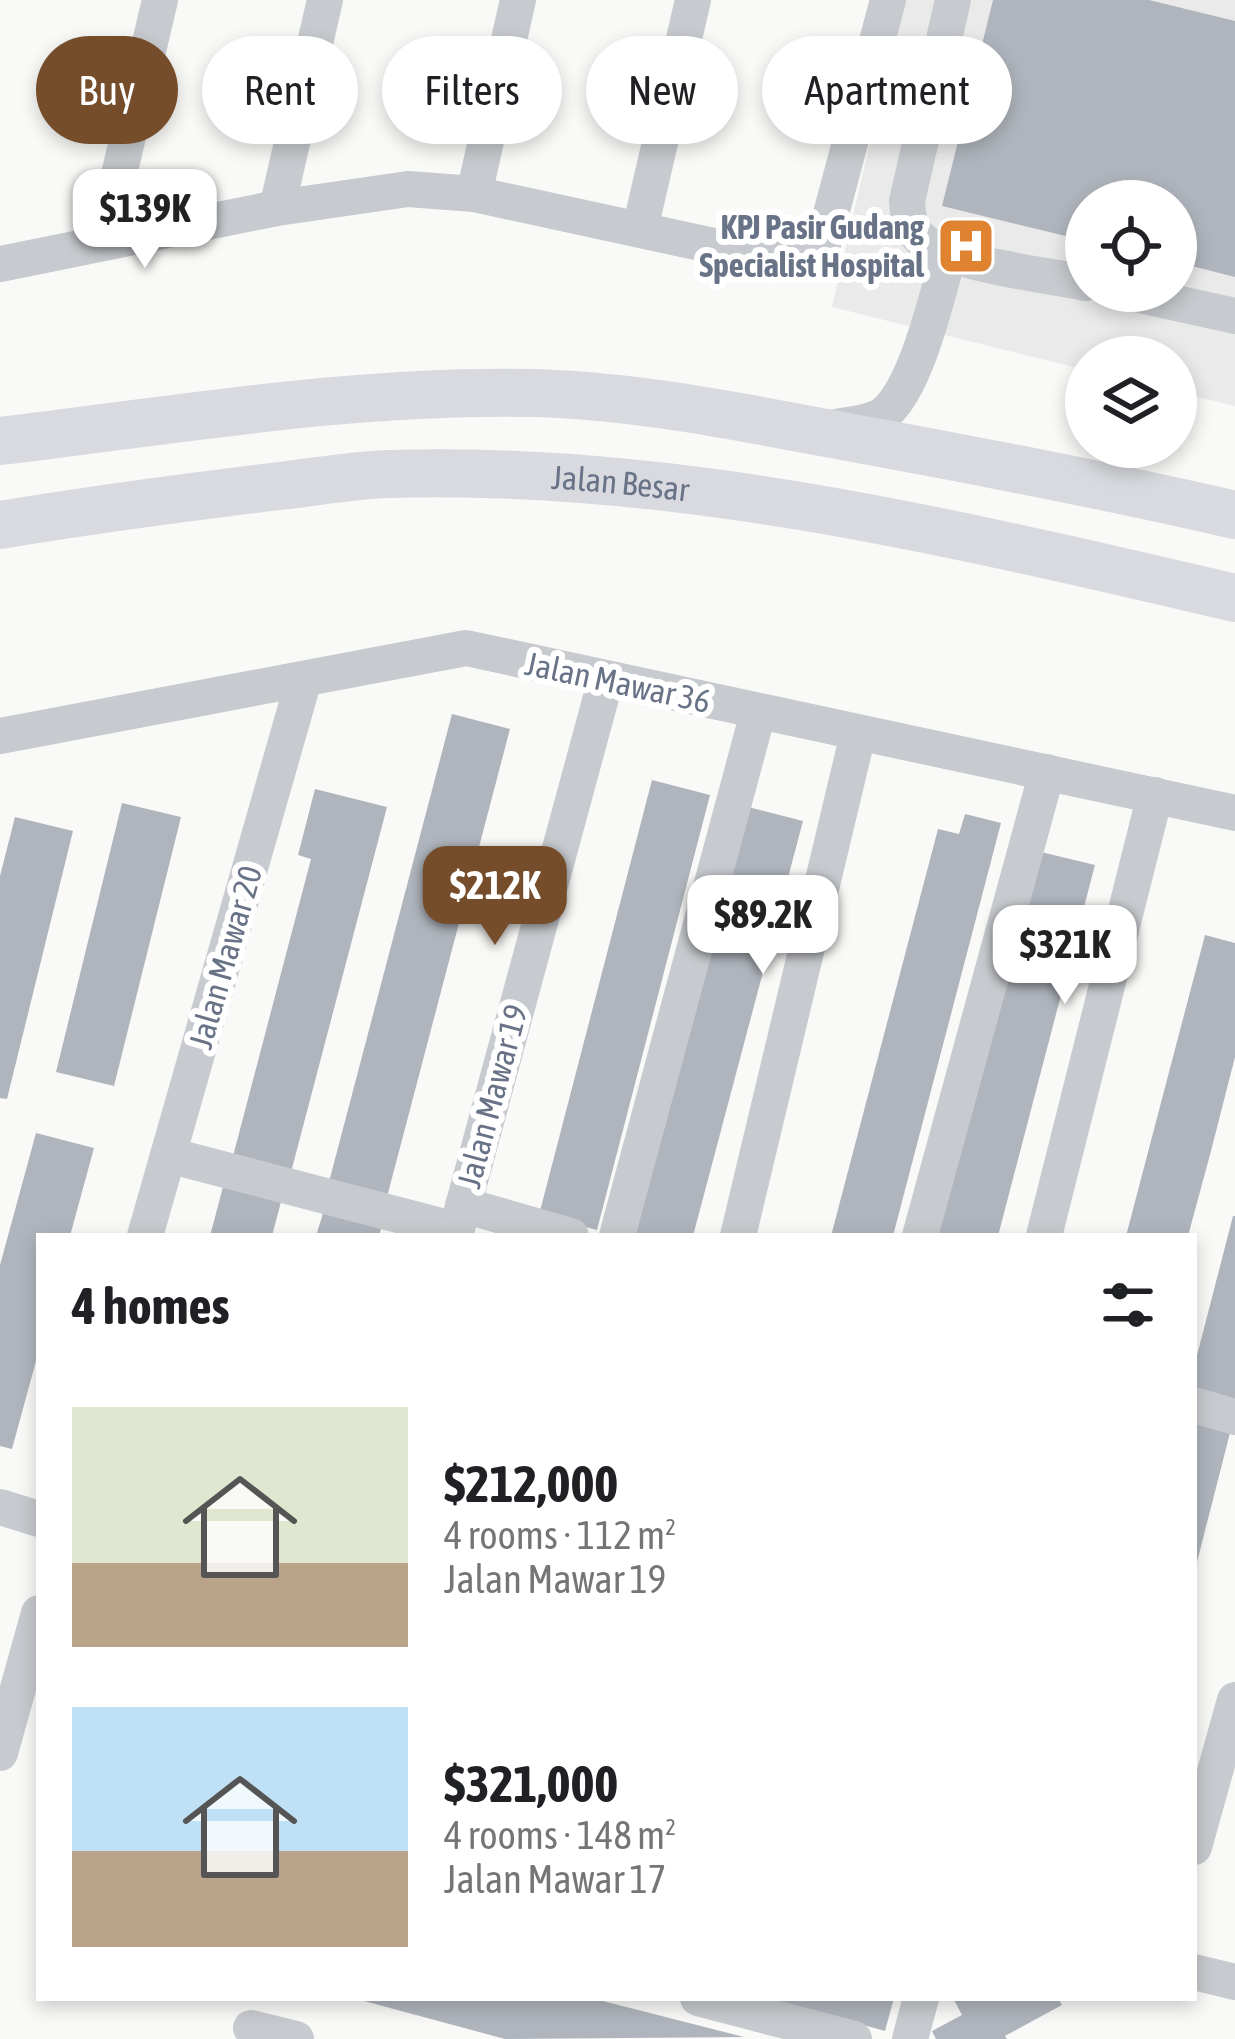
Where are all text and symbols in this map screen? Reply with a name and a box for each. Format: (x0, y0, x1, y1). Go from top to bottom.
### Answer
chip: Buy (36, 36, 178, 144)
chip: Rent (202, 36, 358, 144)
chip: Filters (382, 36, 562, 144)
chip: New (586, 36, 738, 144)
chip: Apartment (762, 36, 1012, 144)
pin: $139K (61, 169, 229, 271)
map controls (1065, 180, 1197, 468)
button: locate (1065, 180, 1197, 312)
text: $139K (100, 186, 190, 230)
place label: KPJ Pasir Gudang Specialist Hospital (699, 208, 925, 284)
hospital icon: KPJ Pasir Gudang Specialist Hospital (935, 215, 997, 277)
button: layers (1065, 336, 1197, 468)
street label: Jalan Besar (550, 458, 692, 509)
street label: Jalan Mawar 36 (522, 644, 714, 720)
pin: $212K (411, 846, 579, 948)
street label: Jalan Mawar 20 (181, 861, 269, 1053)
text: $212K (450, 863, 540, 907)
pin: $89.2K (665, 875, 861, 977)
text: $89.2K (714, 892, 812, 936)
pin: $321K (981, 905, 1149, 1007)
text: $321K (1020, 922, 1110, 966)
street label: Jalan Mawar 19 (449, 1000, 535, 1192)
icon: filters (1095, 1272, 1161, 1338)
text: 4 homes (72, 1276, 230, 1335)
text: $212,000 (444, 1454, 618, 1513)
icon: home (168, 1455, 312, 1599)
text: 4 rooms · 112 m² (444, 1513, 676, 1557)
text: Jalan Mawar 19 (444, 1557, 666, 1601)
text: $321,000 (444, 1754, 618, 1813)
icon: home (168, 1755, 312, 1899)
text: 4 rooms · 148 m² (444, 1813, 676, 1857)
text: Jalan Mawar 17 (444, 1857, 666, 1901)

